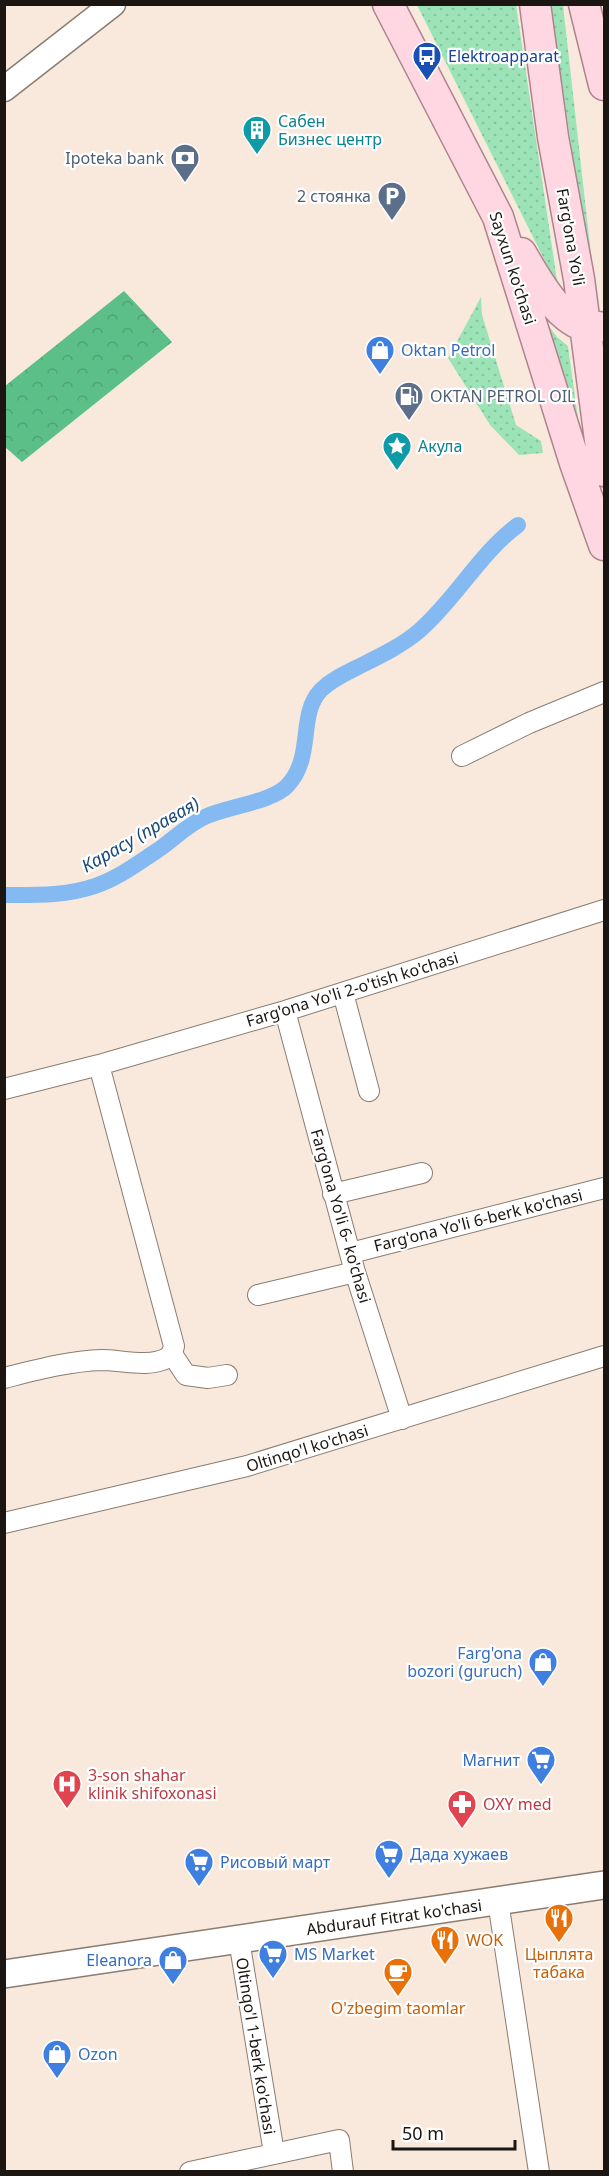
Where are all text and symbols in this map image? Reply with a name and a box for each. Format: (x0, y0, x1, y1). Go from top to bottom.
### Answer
bus stop icon: Elektroapparat (411, 40, 443, 82)
place label: Elektroapparat (448, 45, 559, 67)
place label: Сабен Бизнес центр (278, 110, 382, 150)
building icon: Сабен Бизнес центр (241, 114, 273, 156)
bank icon: Ipoteka bank (169, 142, 201, 184)
place label: Ipoteka bank (65, 147, 164, 169)
parking icon: 2 стоянка (376, 180, 408, 222)
place label: 2 стоянка (297, 185, 371, 207)
street label: Farg'ona Yo'li (552, 187, 590, 287)
street label: Sayxun ko'chasi (484, 209, 542, 327)
shop icon: Oktan Petrol (364, 334, 396, 376)
place label: Oktan Petrol (401, 339, 495, 361)
fuel station icon: OKTAN PETROL OIL (393, 380, 425, 422)
place label: OKTAN PETROL OIL (430, 385, 576, 407)
place icon: Акула (381, 430, 413, 472)
place label: Акула (418, 435, 462, 457)
water label: Карасу (правая) (77, 791, 203, 877)
street label: Farg'ona Yo'li 2-o'tish ko'chasi (243, 946, 461, 1032)
street label: Farg'ona Yo'li 6- ko'chasi (306, 1126, 376, 1306)
street label: Farg'ona Yo'li 6-berk ko'chasi (371, 1183, 585, 1257)
street label: Oltinqo'l ko'chasi (243, 1419, 371, 1477)
place label: Farg'ona bozori (guruch) (407, 1642, 522, 1682)
shop icon: Farg'ona bozori (guruch) (527, 1646, 559, 1688)
supermarket icon: Магнит (525, 1744, 557, 1786)
place label: Магнит (462, 1749, 521, 1771)
place label: 3-son shahar klinik shifoxonasi (88, 1764, 217, 1804)
hospital icon: 3-son shahar klinik shifoxonasi (51, 1768, 83, 1810)
pharmacy icon: OXY med (446, 1788, 478, 1830)
place label: OXY med (483, 1793, 552, 1815)
supermarket icon: Дада хужаев (373, 1838, 405, 1880)
place label: Дада хужаев (410, 1843, 508, 1865)
supermarket icon: Рисовый март (183, 1846, 215, 1888)
place label: Рисовый март (220, 1851, 331, 1873)
street label: Abdurauf Fitrat ko'chasi (305, 1894, 483, 1940)
restaurant icon: Цыплята табака (543, 1902, 575, 1944)
restaurant icon: WOK (429, 1924, 461, 1966)
place label: WOK (466, 1929, 503, 1951)
supermarket icon: MS Market (257, 1938, 289, 1980)
place label: MS Market (294, 1943, 375, 1965)
place label: Цыплята табака (525, 1943, 593, 1983)
shop icon: Eleanora (157, 1944, 189, 1986)
place label: Eleanora (86, 1949, 152, 1971)
street label: Oltinqo'l 1-berk ko'chasi (231, 1956, 281, 2136)
cafe icon: O'zbegim taomlar (382, 1956, 414, 1998)
place label: O'zbegim taomlar (331, 1997, 466, 2019)
shop icon: Ozon (41, 2038, 73, 2080)
place label: Ozon (78, 2043, 118, 2065)
scale bar (393, 2113, 514, 2151)
text: 50 m (402, 2121, 444, 2145)

